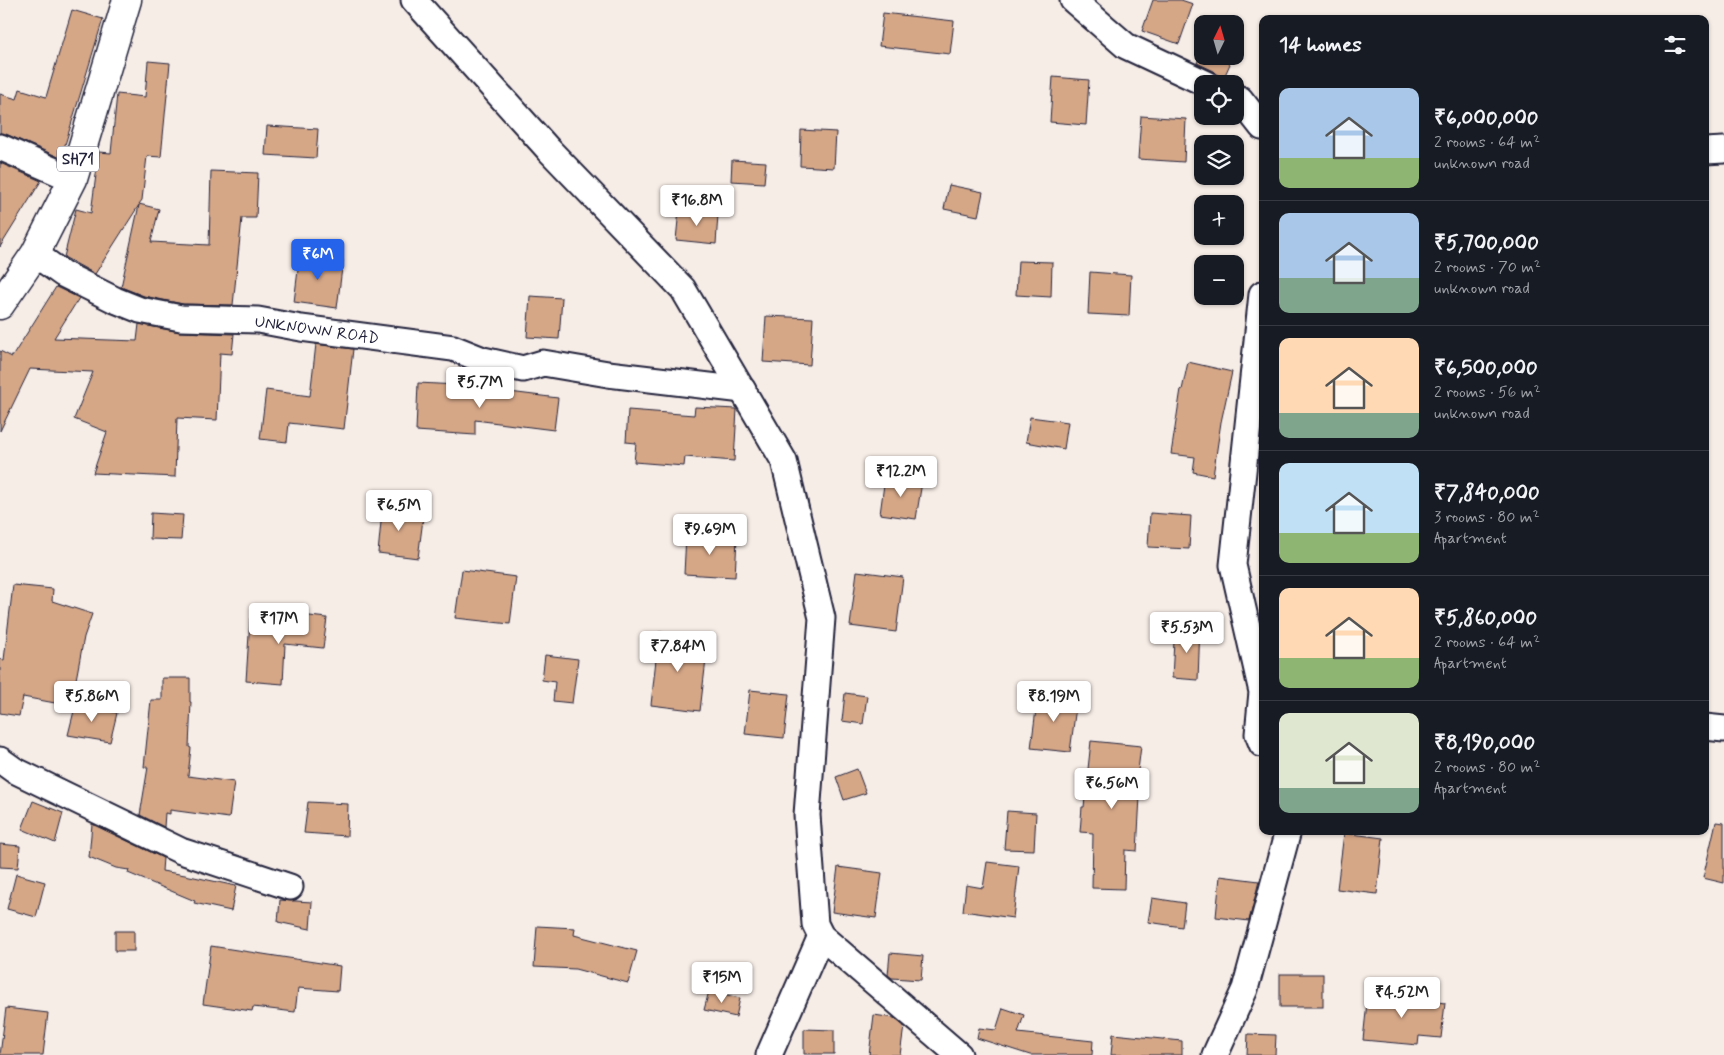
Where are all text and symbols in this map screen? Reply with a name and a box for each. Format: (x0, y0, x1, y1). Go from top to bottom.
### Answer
north arrow (1194, 15, 1244, 65)
map controls (1194, 15, 1244, 305)
text: 14 homes (1279, 31, 1362, 59)
icon: filters (1661, 31, 1689, 59)
button: locate (1194, 75, 1244, 125)
text: ₹6,000,000 (1434, 104, 1539, 132)
icon: home (1319, 108, 1379, 168)
text: 2 rooms · 64 m² (1434, 132, 1540, 153)
button: layers (1194, 135, 1244, 185)
road number: SH71 (57, 146, 99, 172)
text: unknown road (1434, 153, 1530, 174)
pin: ₹16.8M (656, 184, 738, 227)
text: ₹16.8M (671, 190, 723, 211)
button: + (1194, 195, 1244, 245)
text: ₹5,700,000 (1434, 229, 1539, 257)
icon: home (1319, 233, 1379, 293)
pin: ₹6M (294, 238, 342, 281)
text: ₹6M (302, 244, 334, 265)
button: − (1194, 255, 1244, 305)
text: 2 rooms · 70 m² (1434, 257, 1541, 278)
text: unknown road (1434, 278, 1530, 299)
street label: UNKNOWN ROAD (253, 311, 380, 350)
text: ₹6,500,000 (1434, 354, 1538, 382)
icon: home (1319, 358, 1379, 418)
pin: ₹5.7M (445, 366, 515, 409)
text: ₹5.7M (457, 372, 503, 393)
text: 2 rooms · 56 m² (1434, 382, 1541, 403)
text: unknown road (1434, 403, 1530, 424)
pin: ₹12.2M (860, 456, 942, 498)
text: ₹12.2M (876, 461, 926, 482)
text: ₹7,840,000 (1434, 479, 1540, 507)
icon: home (1319, 483, 1379, 543)
pin: ₹6.5M (364, 490, 434, 532)
text: ₹6.5M (377, 495, 421, 516)
text: 3 rooms · 80 m² (1434, 507, 1540, 528)
pin: ₹9.69M (669, 514, 751, 556)
text: ₹9.69M (684, 519, 736, 540)
text: Apartment (1434, 528, 1507, 549)
pin: ₹17M (249, 602, 309, 645)
text: ₹5,860,000 (1434, 604, 1537, 632)
text: ₹17M (260, 608, 298, 629)
icon: home (1319, 608, 1379, 668)
pin: ₹5.53M (1146, 612, 1228, 654)
text: ₹5.53M (1161, 617, 1213, 638)
pin: ₹7.84M (637, 630, 719, 673)
text: 2 rooms · 64 m² (1434, 632, 1540, 653)
text: ₹7.84M (651, 636, 705, 657)
text: Apartment (1434, 653, 1507, 674)
pin: ₹5.86M (51, 680, 133, 723)
pin: ₹8.19M (1013, 680, 1095, 723)
text: ₹5.86M (65, 686, 119, 707)
text: ₹8.19M (1028, 686, 1080, 707)
text: ₹8,190,000 (1434, 729, 1535, 757)
icon: home (1319, 733, 1379, 793)
text: 2 rooms · 80 m² (1434, 757, 1540, 778)
pin: ₹6.56M (1071, 768, 1153, 810)
text: ₹6.56M (1085, 773, 1139, 794)
text: Apartment (1434, 778, 1507, 799)
pin: ₹15M (692, 962, 752, 1004)
text: ₹15M (703, 967, 741, 988)
pin: ₹4.52M (1361, 976, 1443, 1019)
text: ₹4.52M (1375, 982, 1429, 1003)

